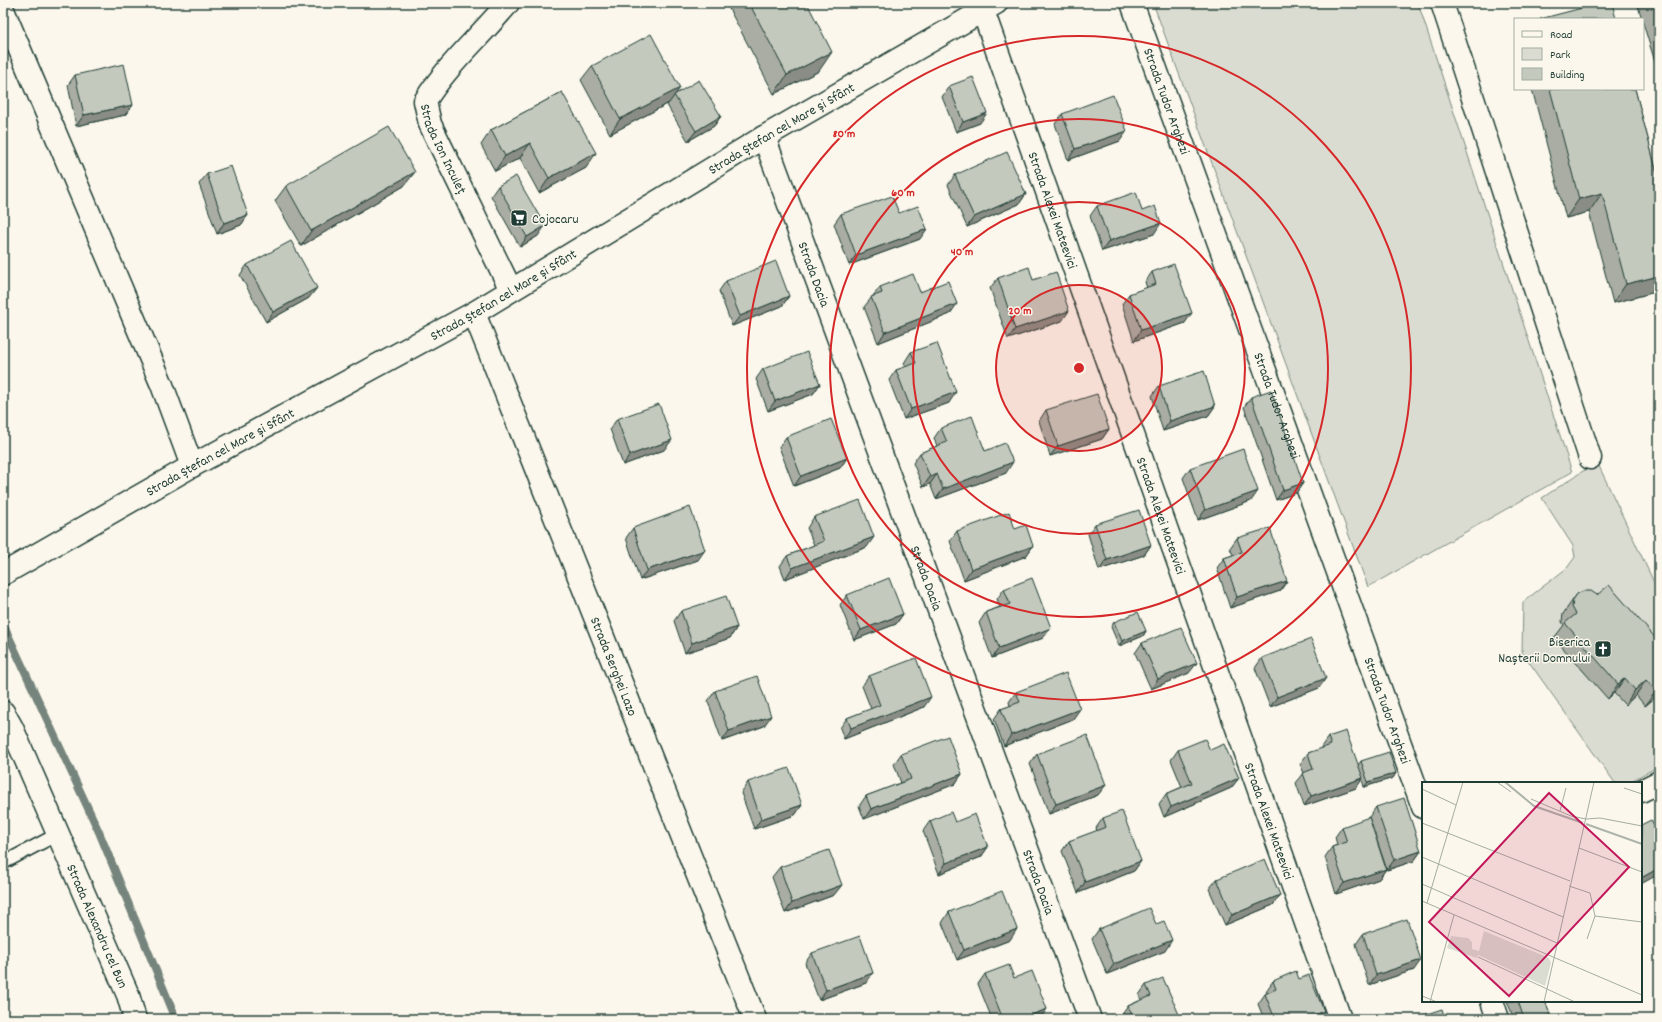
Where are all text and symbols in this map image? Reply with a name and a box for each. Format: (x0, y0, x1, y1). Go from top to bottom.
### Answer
legend (1514, 18, 1644, 90)
text: Road (1550, 27, 1572, 44)
street label: Strada Tudor Arghezi (1137, 45, 1194, 158)
text: Park (1550, 47, 1571, 64)
text: Building (1550, 67, 1585, 84)
street label: Strada Ștefan cel Mare și Sfânt (705, 79, 859, 181)
street label: Strada Ion Inculeț (414, 102, 471, 198)
text: 80 m (833, 126, 855, 143)
street label: Strada Alexei Mateevici (1022, 149, 1082, 272)
text: 60 m (891, 185, 915, 202)
supermarket icon: Cojocaru (509, 208, 529, 228)
place label: Cojocaru (532, 210, 578, 230)
street label: Strada Dacia (792, 239, 834, 310)
text: 40 m (951, 244, 973, 261)
street label: Strada Ștefan cel Mare și Sfânt (427, 245, 581, 347)
text: 20 m (1009, 303, 1031, 320)
street label: Strada Tudor Arghezi (1247, 350, 1304, 463)
centre of rings (1072, 361, 1086, 375)
street label: Strada Ștefan cel Mare și Sfânt (143, 404, 299, 502)
street label: Strada Alexei Mateevici (1130, 455, 1190, 578)
street label: Strada Dacia (904, 543, 946, 614)
street label: Strada Serghei Lazo (584, 614, 641, 719)
place label: Biserica Nașterii Domnului (1498, 633, 1590, 669)
church icon: Biserica Nașterii Domnului (1593, 639, 1613, 659)
street label: Strada Tudor Arghezi (1358, 655, 1415, 767)
street label: Strada Alexei Mateevici (1238, 760, 1298, 883)
inset map (1422, 782, 1642, 1002)
street label: Strada Dacia (1016, 847, 1059, 918)
street label: Strada Alexandru cel Bun (60, 861, 132, 992)

